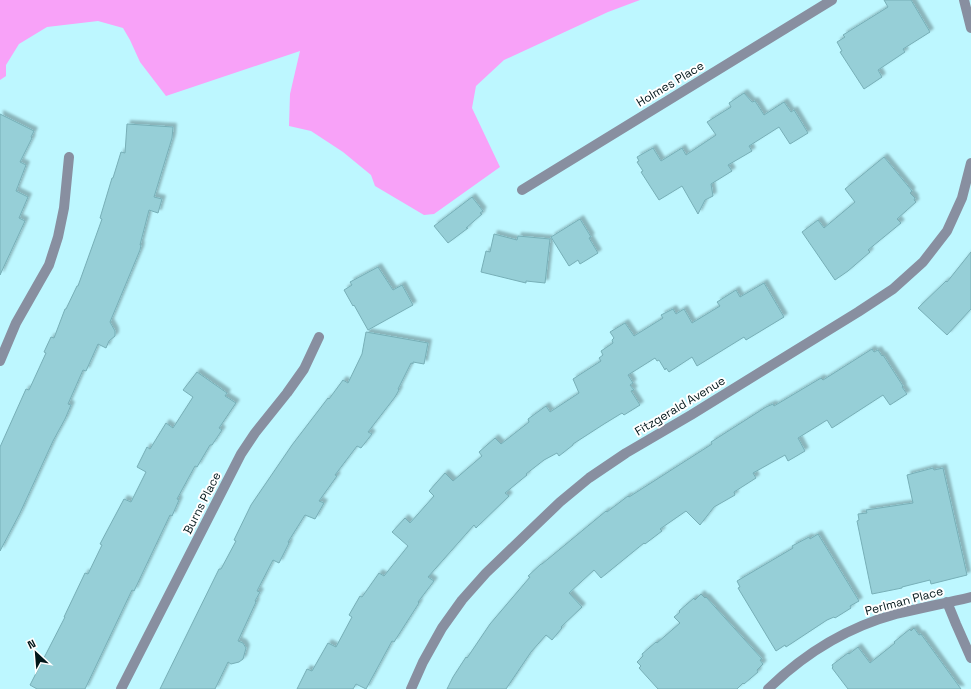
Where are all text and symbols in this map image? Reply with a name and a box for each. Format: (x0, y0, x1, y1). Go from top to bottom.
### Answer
street label: Holmes Place (633, 58, 707, 110)
street label: Fitzgerald Avenue (632, 373, 728, 439)
street label: Burns Place (179, 469, 225, 537)
street label: Perlman Place (863, 583, 945, 619)
north arrow (16, 633, 56, 673)
text: N (25, 636, 38, 652)

